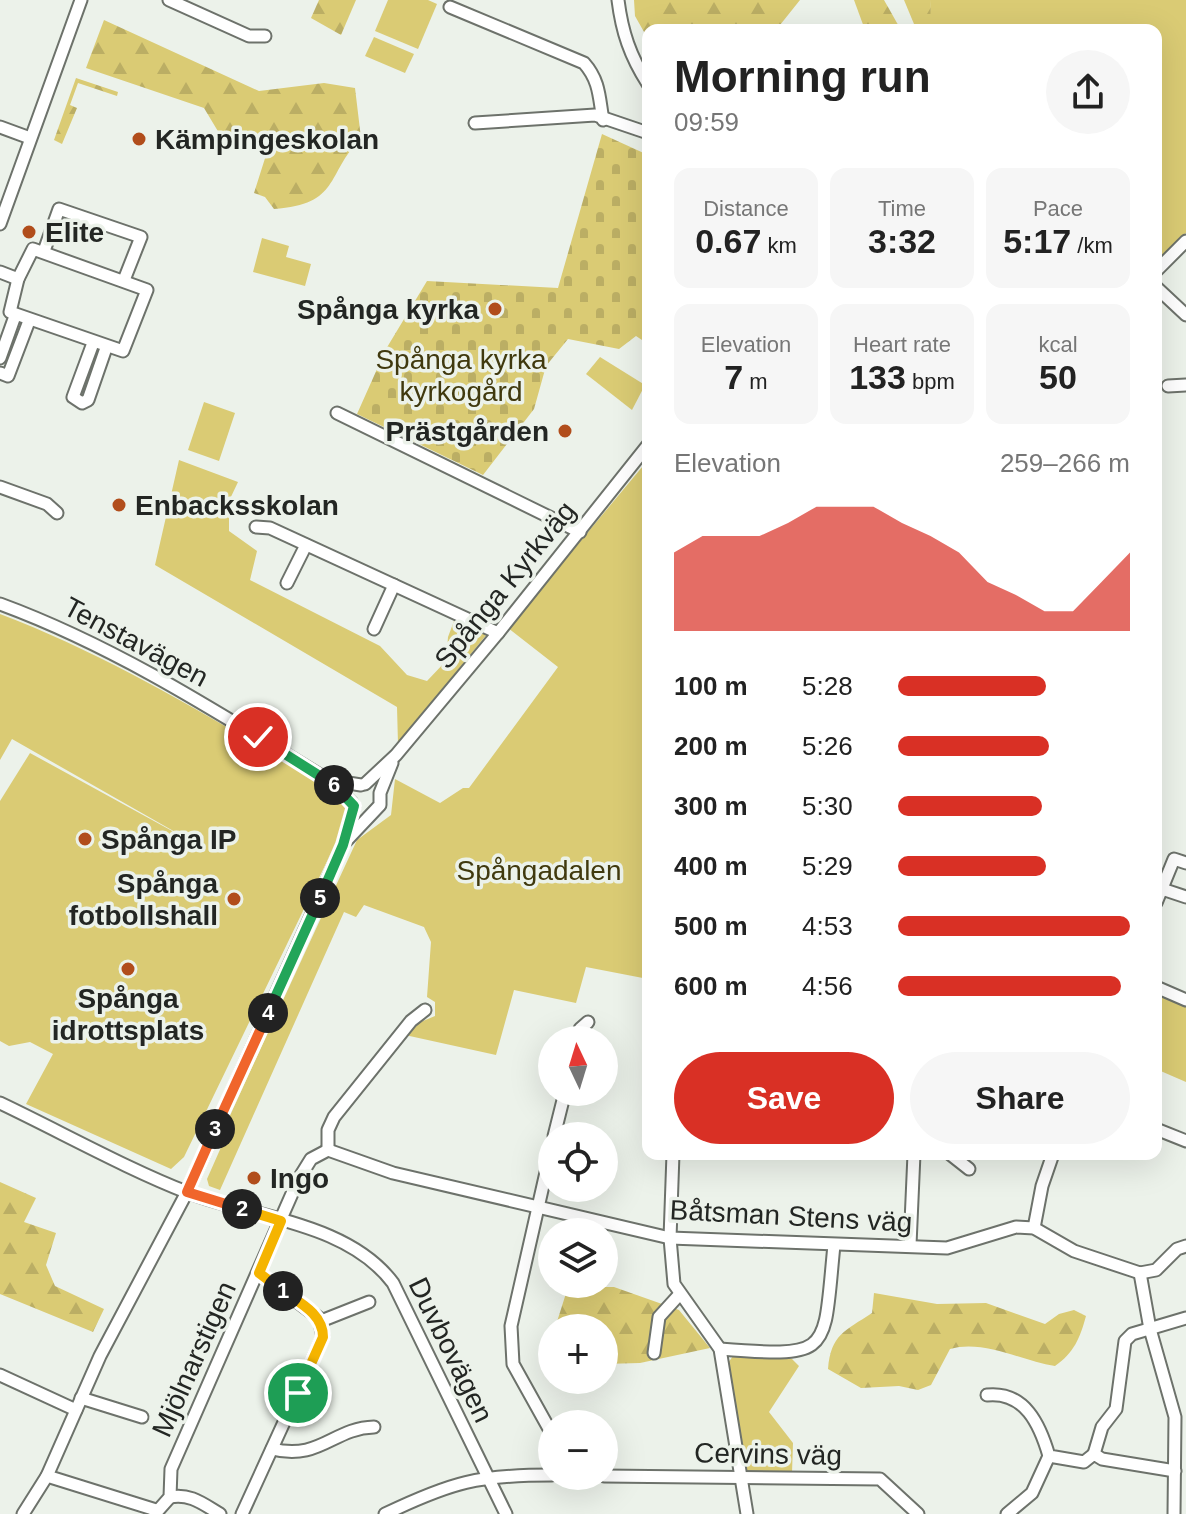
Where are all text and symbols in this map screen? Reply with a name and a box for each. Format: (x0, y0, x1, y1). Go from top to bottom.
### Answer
button: share (1046, 50, 1130, 134)
text: Morning run (674, 52, 931, 101)
text: 09:59 (674, 107, 739, 137)
place label: Kämpingeskolan (155, 124, 379, 155)
marker: Kämpingeskolan (130, 130, 148, 148)
text: Distance (703, 196, 789, 221)
text: Time (878, 196, 926, 221)
text: Pace (1033, 196, 1083, 221)
place label: Elite (45, 217, 104, 248)
text: 0.67 (695, 222, 761, 260)
text: 3:32 (868, 222, 936, 260)
text: 5:17 (1003, 222, 1071, 260)
marker: Elite (20, 223, 38, 241)
text: km (761, 233, 797, 258)
text: /km (1071, 233, 1113, 258)
place label: Spånga kyrka (297, 294, 479, 325)
marker: Spånga kyrka (486, 300, 504, 318)
text: Elevation (701, 332, 791, 357)
text: Heart rate (853, 332, 951, 357)
text: kcal (1038, 332, 1078, 357)
park label: Spånga kyrka kyrkogård (375, 344, 547, 407)
text: 7 (724, 358, 743, 396)
text: 133 (849, 358, 906, 396)
text: 50 (1039, 358, 1077, 396)
text: m (743, 369, 768, 394)
text: bpm (906, 369, 955, 394)
place label: Prästgården (386, 416, 549, 447)
marker: Prästgården (556, 422, 574, 440)
text: Elevation (674, 448, 781, 478)
text: 259–266 m (1000, 448, 1130, 478)
place label: Enbacksskolan (135, 490, 339, 521)
street label: Spånga Kyrkväg (428, 495, 582, 675)
marker: Enbacksskolan (110, 496, 128, 514)
street label: Tenstavägen (59, 591, 213, 693)
text: 100 m (674, 671, 748, 701)
text: 5:28 (802, 671, 853, 701)
pin (224, 703, 292, 771)
icon: check (236, 715, 280, 759)
text: 200 m (674, 731, 748, 761)
text: 5:26 (802, 731, 853, 761)
pin: 6 (314, 765, 354, 805)
text: 6 (328, 772, 340, 797)
text: 300 m (674, 791, 748, 821)
text: 5:30 (802, 791, 853, 821)
place label: Spånga IP (101, 824, 236, 855)
marker: Spånga IP (76, 830, 94, 848)
text: 400 m (674, 851, 748, 881)
text: 5:29 (802, 851, 853, 881)
park label: Spångadalen (456, 855, 622, 886)
place label: Spånga fotbollshall (69, 868, 218, 931)
pin: 5 (300, 878, 340, 918)
text: 5 (314, 885, 326, 910)
marker: Spånga fotbollshall (225, 890, 243, 908)
text: 500 m (674, 911, 748, 941)
text: 4:53 (802, 911, 853, 941)
marker: Spånga idrottsplats (119, 960, 137, 978)
text: 600 m (674, 971, 748, 1001)
text: 4:56 (802, 971, 853, 1001)
place label: Spånga idrottsplats (52, 983, 204, 1046)
pin: 4 (248, 993, 288, 1033)
text: 4 (262, 1000, 274, 1025)
north arrow (538, 1026, 618, 1106)
map controls (538, 1026, 618, 1490)
button: Save (674, 1052, 894, 1144)
button: Share (910, 1052, 1130, 1144)
pin: 3 (195, 1109, 235, 1149)
text: 3 (209, 1116, 221, 1141)
button: locate (538, 1122, 618, 1202)
place label: Ingo (270, 1163, 329, 1194)
marker: Ingo (245, 1169, 263, 1187)
pin: 2 (222, 1189, 262, 1229)
street label: Båtsman Stens väg (669, 1194, 913, 1238)
text: 2 (236, 1196, 248, 1221)
button: layers (538, 1218, 618, 1298)
pin: 1 (263, 1271, 303, 1311)
street label: Duvbovägen (403, 1273, 499, 1427)
street label: Mjölnarstigen (146, 1277, 242, 1441)
text: 1 (277, 1278, 289, 1303)
button: + (538, 1314, 618, 1394)
pin (264, 1359, 332, 1427)
icon: arrive (276, 1371, 320, 1415)
button: − (538, 1410, 618, 1490)
street label: Cervins väg (694, 1437, 842, 1471)

